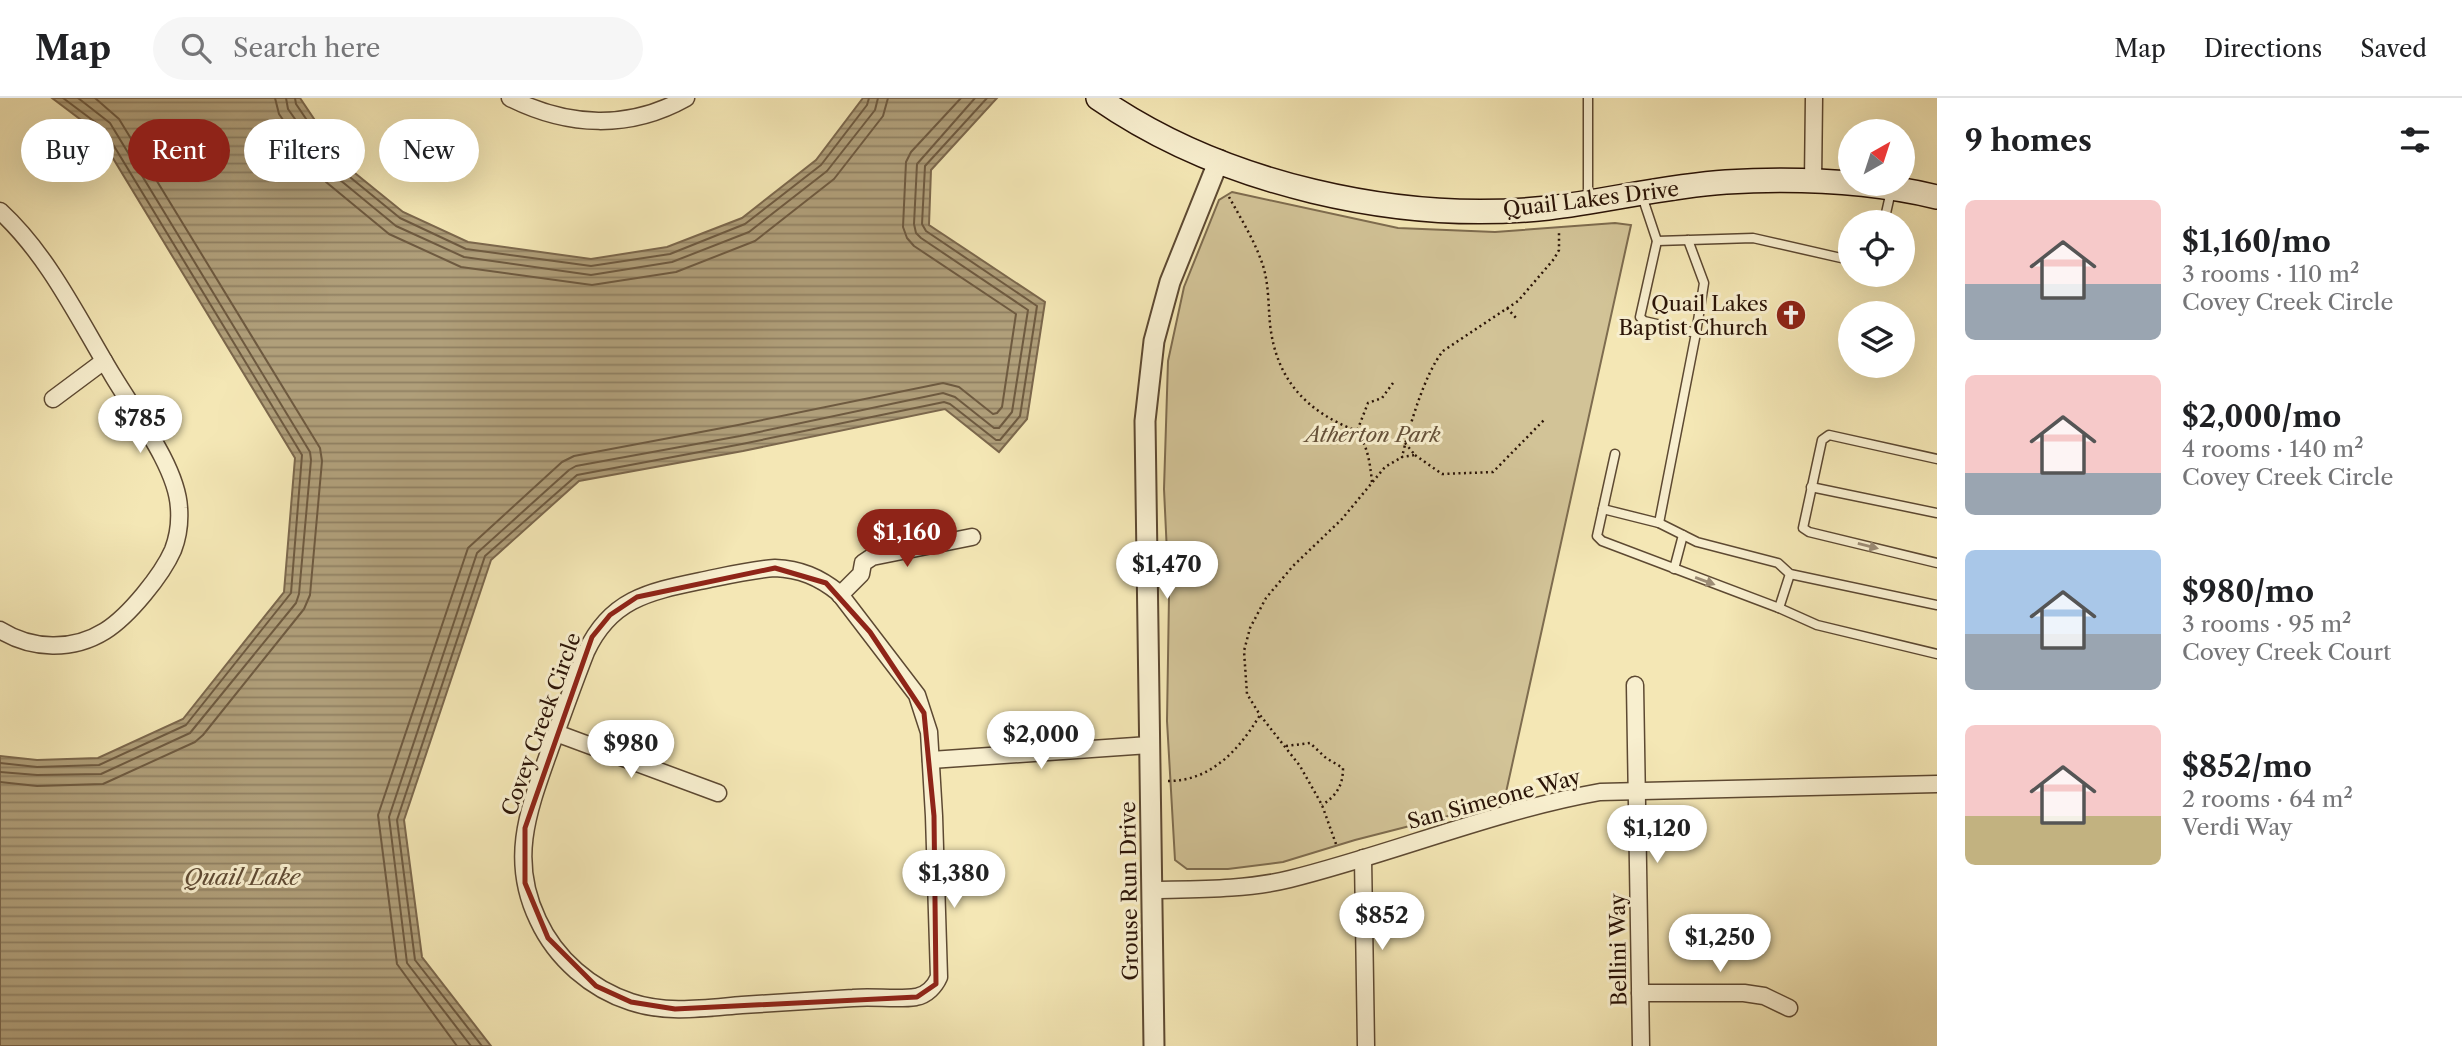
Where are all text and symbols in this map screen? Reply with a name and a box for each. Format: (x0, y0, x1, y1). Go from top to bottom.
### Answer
search box (153, 17, 643, 80)
text: Map (35, 28, 111, 69)
icon: search (177, 29, 215, 67)
text: Search here (233, 32, 380, 64)
text: Map (2114, 34, 2166, 63)
text: Directions (2204, 34, 2322, 63)
text: Saved (2360, 34, 2427, 63)
chip: Buy (21, 119, 114, 182)
chip: Rent (128, 119, 230, 182)
chip: Filters (244, 119, 365, 182)
chip: New (379, 119, 479, 182)
north arrow (1838, 119, 1914, 196)
map controls (1838, 119, 1915, 378)
icon: filters (2396, 121, 2434, 159)
text: 9 homes (1965, 122, 2092, 159)
street label: Quail Lakes Drive (1502, 176, 1680, 222)
button: locate (1838, 210, 1915, 287)
text: $1,160/mo (2182, 223, 2331, 260)
icon: home (2021, 228, 2105, 312)
text: 3 rooms · 110 m² (2182, 260, 2359, 288)
text: Covey Creek Circle (2182, 288, 2393, 316)
place label: Quail Lakes Baptist Church (1618, 291, 1768, 340)
church icon: Quail Lakes Baptist Church (1774, 298, 1808, 332)
button: layers (1838, 301, 1915, 378)
pin: $785 (99, 396, 181, 455)
text: $2,000/mo (2182, 398, 2341, 435)
icon: home (2021, 403, 2105, 487)
text: $785 (114, 404, 166, 432)
park label: Atherton Park (1302, 422, 1441, 447)
text: 4 rooms · 140 m² (2182, 435, 2364, 463)
text: Covey Creek Circle (2182, 463, 2393, 491)
pin: $1,160 (850, 510, 964, 569)
text: $1,160 (873, 518, 941, 546)
one-way arrow (1857, 541, 1879, 552)
pin: $1,470 (1110, 542, 1224, 601)
text: $1,470 (1132, 550, 1202, 578)
text: $980/mo (2182, 573, 2314, 610)
one-way arrow (1694, 575, 1715, 586)
icon: home (2021, 578, 2105, 662)
text: 3 rooms · 95 m² (2182, 610, 2351, 638)
street label: Covey Creek Circle (496, 629, 586, 819)
text: Covey Creek Court (2182, 638, 2391, 666)
pin: $2,000 (984, 712, 1098, 771)
pin: $980 (590, 720, 672, 780)
text: $2,000 (1003, 720, 1079, 748)
text: $980 (603, 729, 659, 757)
text: $852/mo (2182, 748, 2312, 785)
icon: home (2021, 753, 2105, 837)
street label: San Simeone Way (1405, 764, 1584, 834)
text: 2 rooms · 64 m² (2182, 785, 2353, 813)
street label: Grouse Run Drive (1115, 801, 1143, 981)
pin: $1,120 (1600, 806, 1714, 865)
text: Verdi Way (2182, 813, 2293, 841)
text: $1,120 (1623, 814, 1691, 842)
pin: $1,380 (897, 850, 1011, 910)
text: $1,380 (918, 859, 990, 887)
water label: Quail Lake (184, 863, 301, 891)
pin: $852 (1341, 892, 1423, 952)
street label: Bellini Way (1605, 893, 1631, 1007)
text: $852 (1355, 901, 1409, 929)
pin: $1,250 (1663, 914, 1777, 974)
text: $1,250 (1685, 923, 1755, 951)

